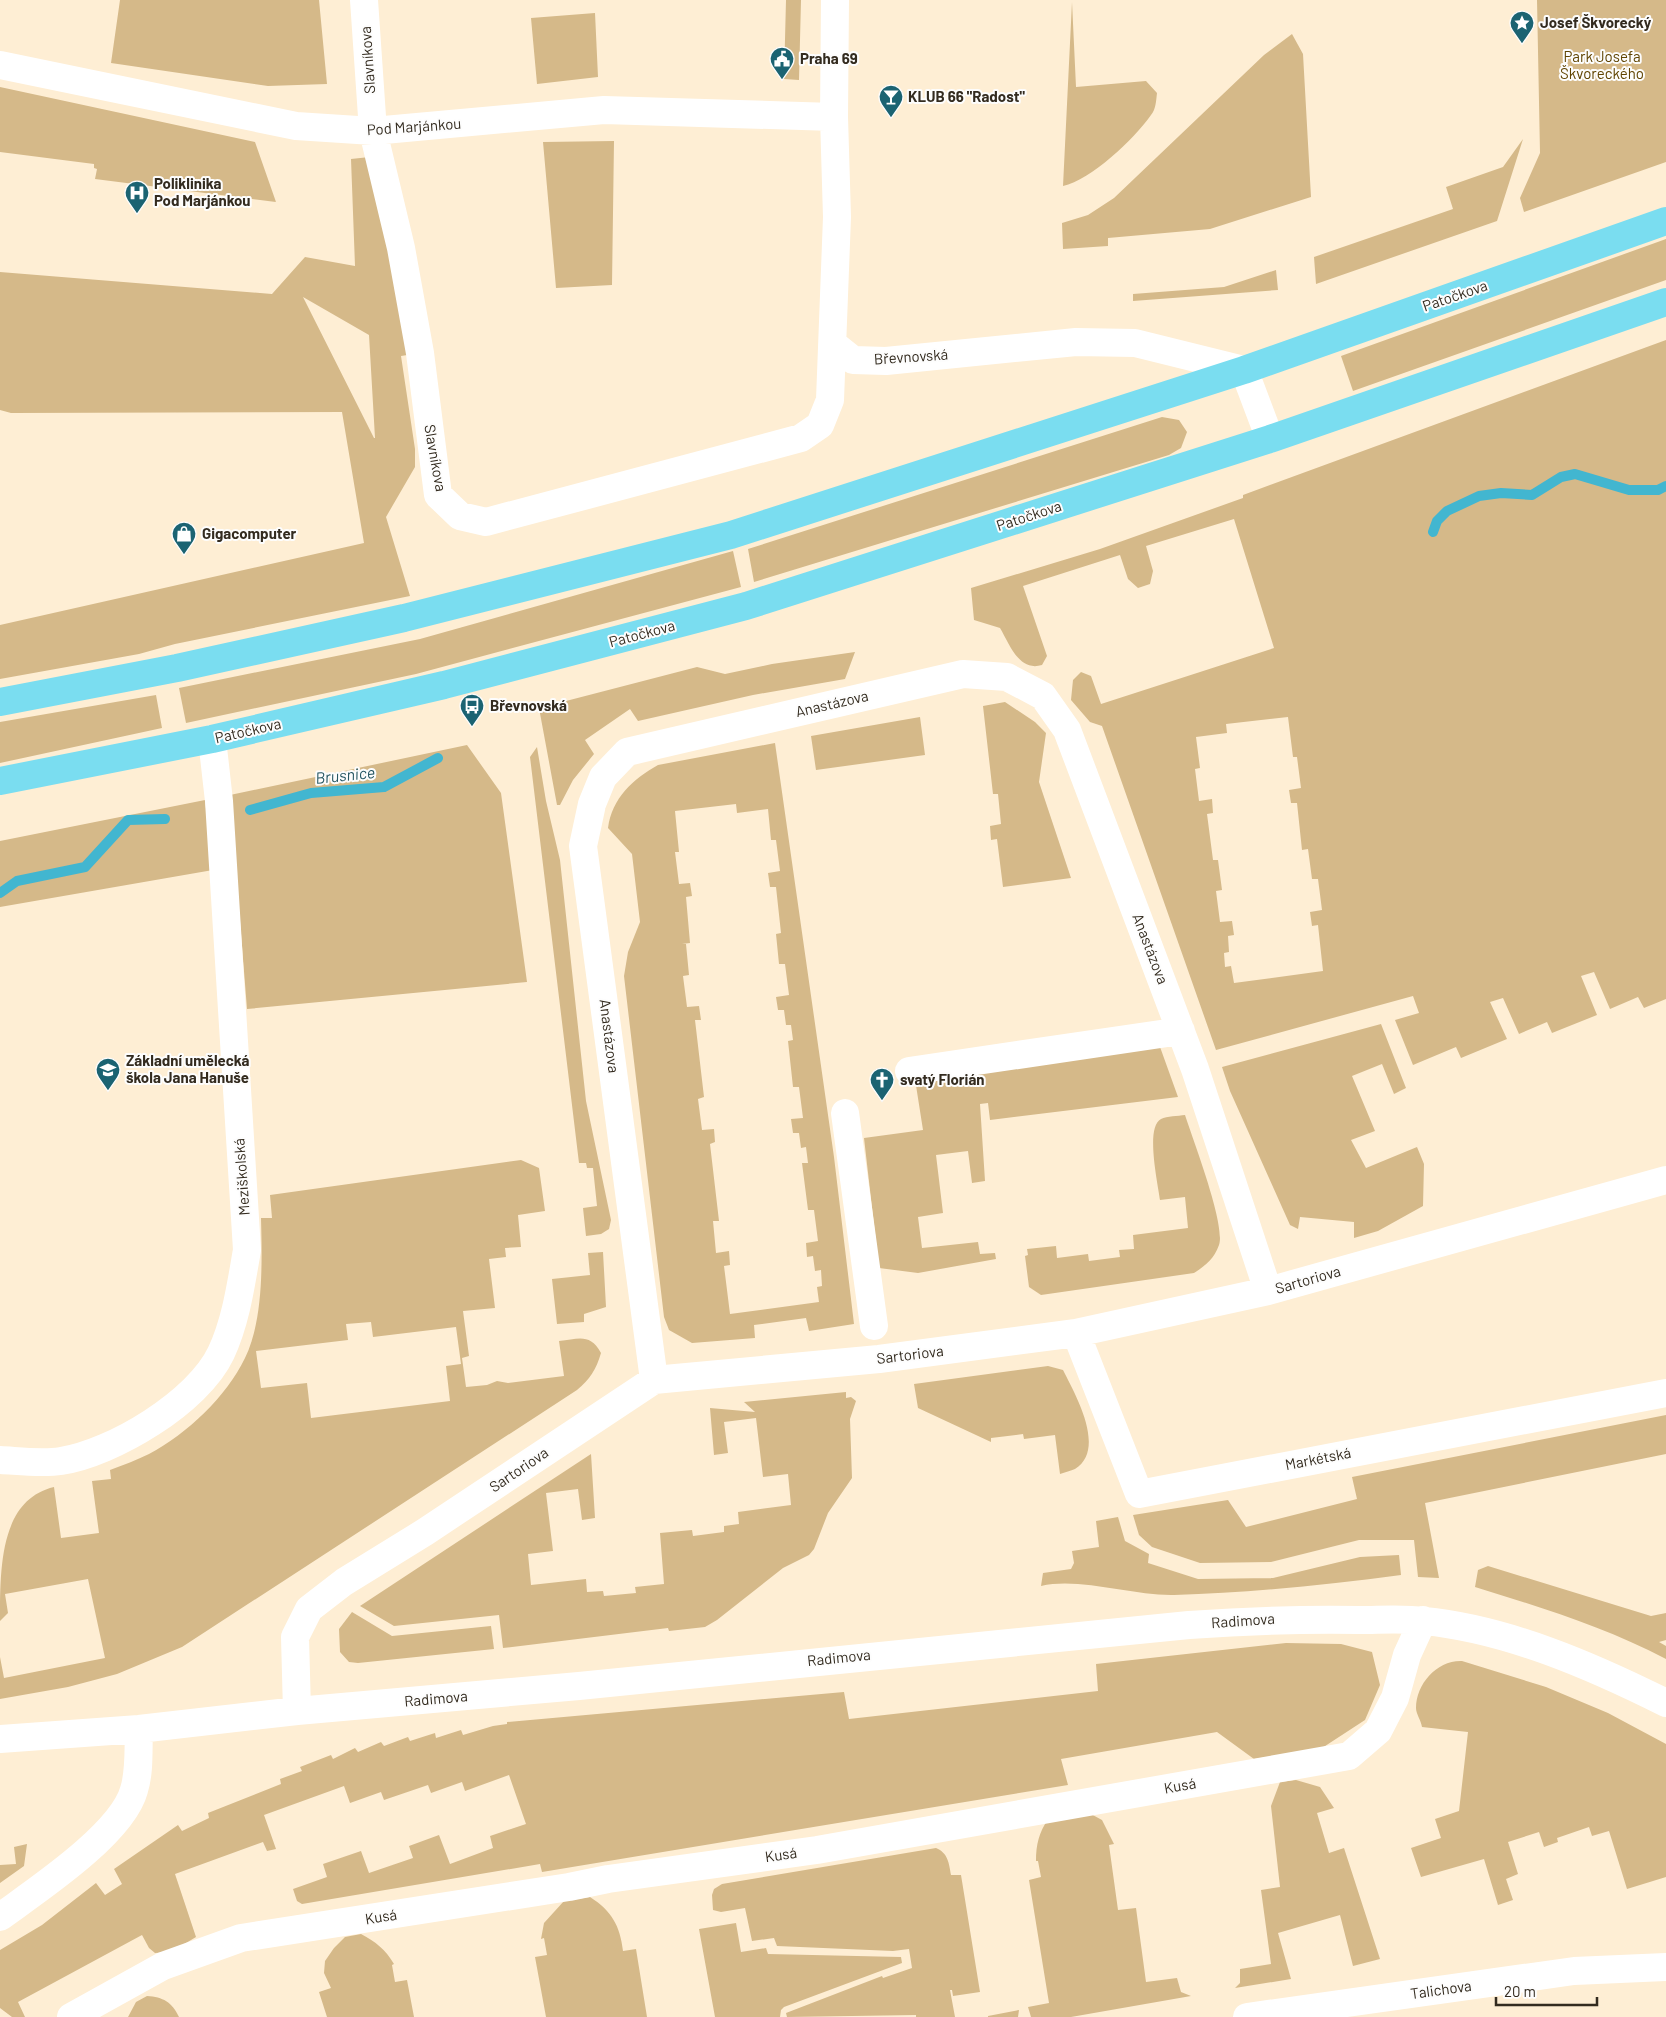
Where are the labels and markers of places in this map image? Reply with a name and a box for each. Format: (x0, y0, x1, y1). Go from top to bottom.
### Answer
place icon: Josef Škvorecký (1509, 10, 1535, 44)
place label: Josef Škvorecký (1540, 13, 1652, 31)
public building icon: Praha 69 (769, 46, 795, 80)
place label: Praha 69 (800, 49, 858, 67)
bar icon: KLUB 66 "Radost" (878, 84, 904, 118)
place label: KLUB 66 "Radost" (908, 87, 1025, 105)
place label: Poliklinika Pod Marjánkou (154, 174, 251, 209)
hospital icon: Poliklinika Pod Marjánkou (124, 180, 150, 214)
shop icon: Gigacomputer (171, 521, 197, 555)
place label: Gigacomputer (202, 524, 297, 542)
bus stop icon: Břevnovská (459, 693, 485, 727)
place label: Břevnovská (490, 696, 567, 714)
place label: Základní umělecká škola Jana Hanuše (126, 1051, 249, 1086)
school or university icon: Základní umělecká škola Jana Hanuše (95, 1057, 121, 1091)
church icon: svatý Florián (869, 1067, 895, 1101)
place label: svatý Florián (900, 1070, 985, 1088)

